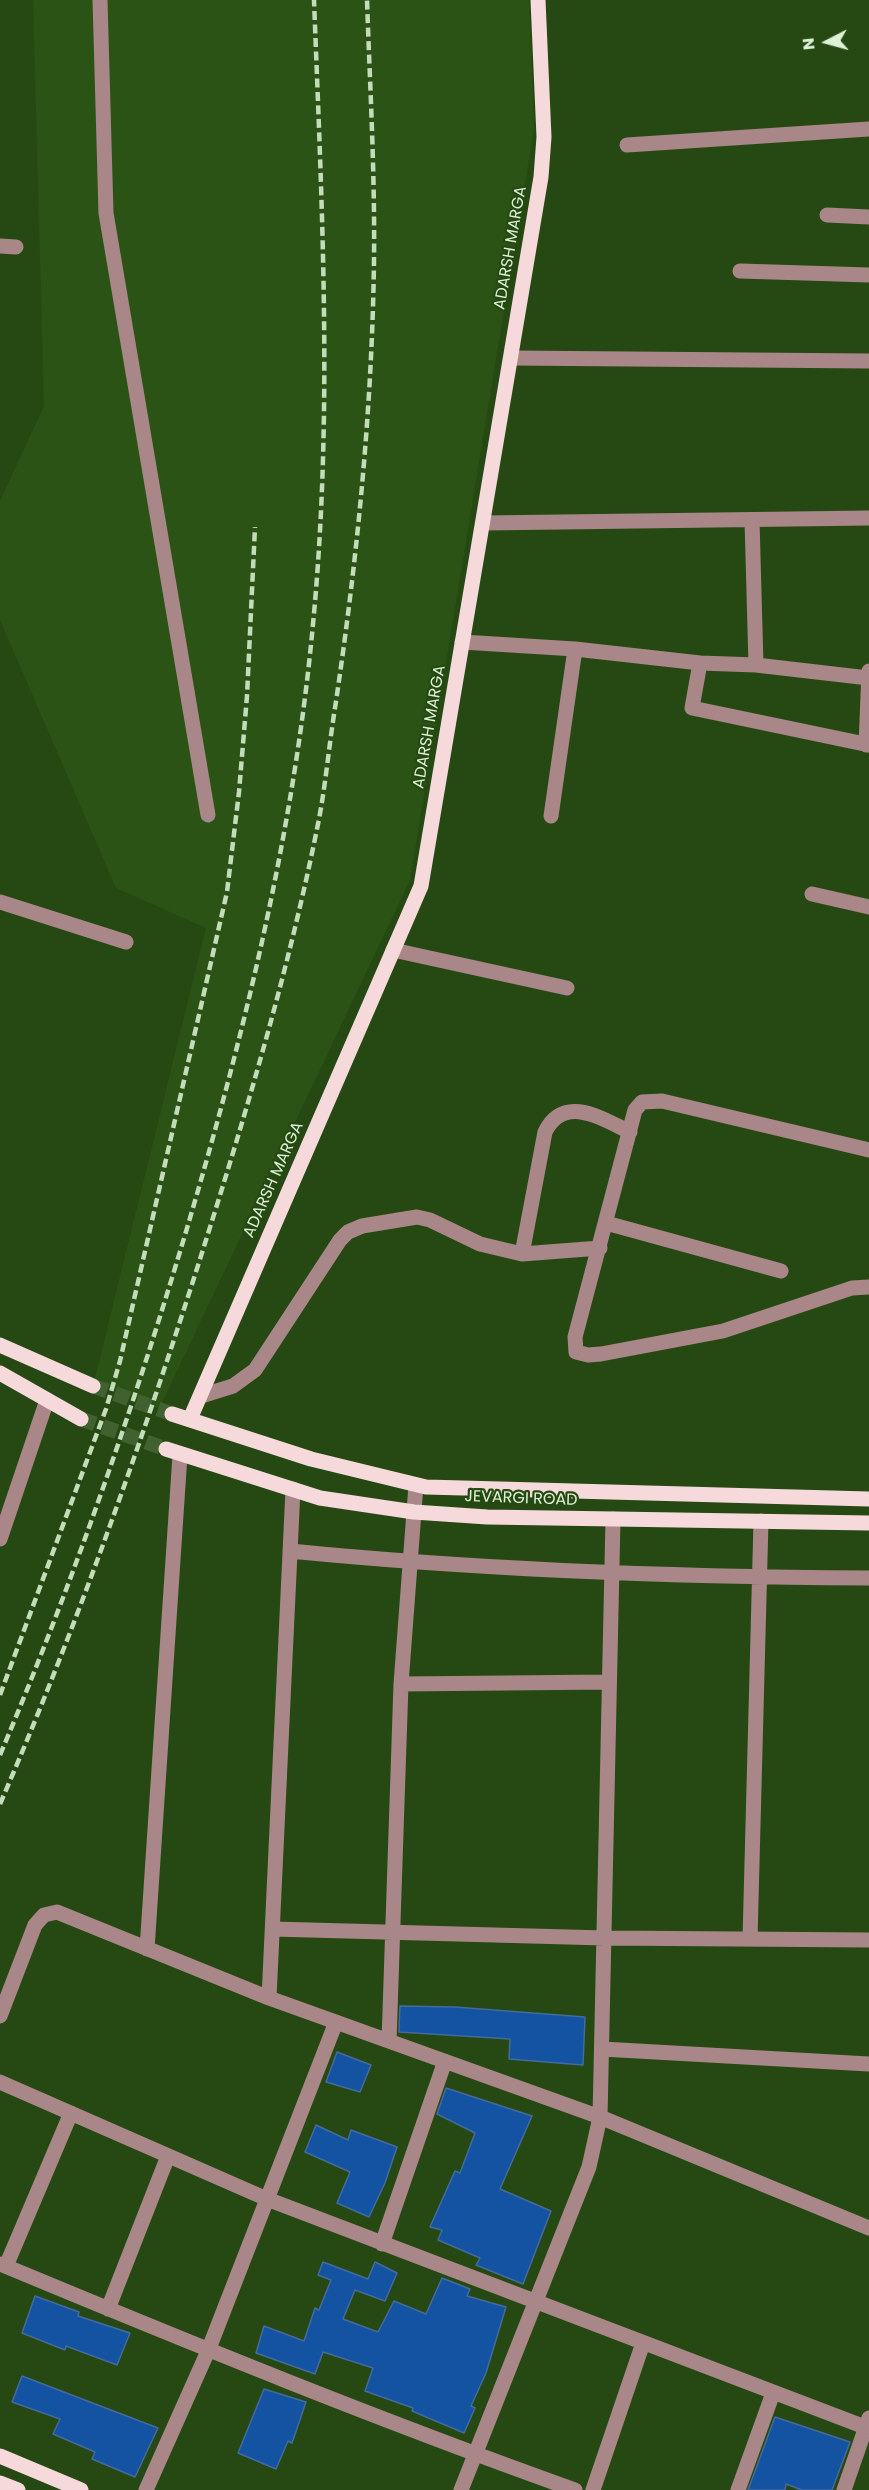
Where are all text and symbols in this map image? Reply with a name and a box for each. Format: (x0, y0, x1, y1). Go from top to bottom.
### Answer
north arrow (797, 12, 857, 72)
text: N (797, 37, 821, 51)
street label: ADARSH MARGA (491, 185, 531, 311)
street label: ADARSH MARGA (410, 664, 450, 790)
street label: ADARSH MARGA (240, 1119, 308, 1241)
street label: JEVARGI ROAD (464, 1487, 578, 1511)

